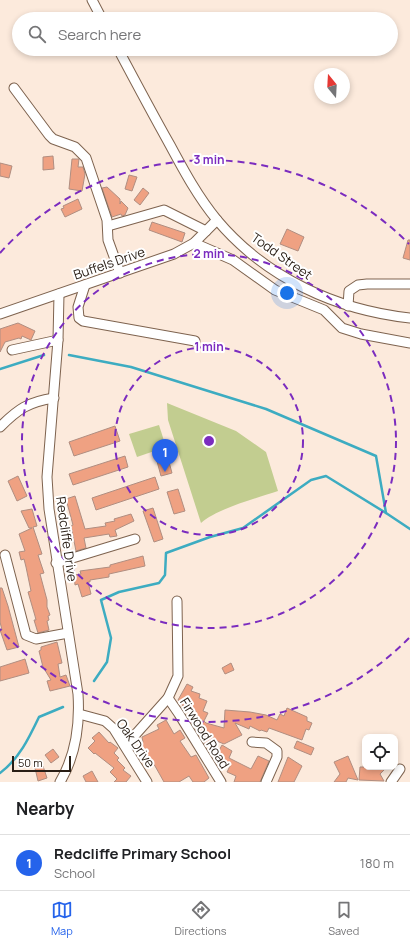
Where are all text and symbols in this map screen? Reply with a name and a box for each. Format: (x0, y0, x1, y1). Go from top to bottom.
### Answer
search box (12, 12, 398, 56)
icon: search (26, 23, 48, 45)
text: Search here (58, 24, 141, 45)
north arrow (314, 68, 350, 104)
text: 3 min (193, 151, 225, 168)
street label: Todd Street (248, 228, 316, 284)
street label: Buffels Drive (71, 242, 148, 284)
text: 2 min (193, 245, 225, 262)
your location (277, 283, 297, 303)
text: 1 min (194, 338, 224, 355)
centre of rings (202, 434, 216, 448)
pin: 1 (152, 439, 178, 472)
street label: Redcliffe Drive (52, 495, 82, 583)
street label: Firwood Road (176, 694, 234, 772)
street label: Oak Drive (113, 715, 160, 771)
map controls (362, 734, 398, 770)
button: locate (362, 734, 398, 770)
scale bar (12, 754, 71, 773)
text: 50 m (18, 755, 43, 770)
text: Nearby (16, 797, 74, 820)
text: Redcliffe Primary School (54, 843, 231, 864)
text: 1 (26, 854, 32, 872)
text: 180 m (360, 854, 394, 872)
text: School (54, 864, 95, 882)
tab: Map (51, 899, 73, 938)
tab: Directions (174, 899, 227, 938)
tab: Saved (328, 899, 359, 938)

